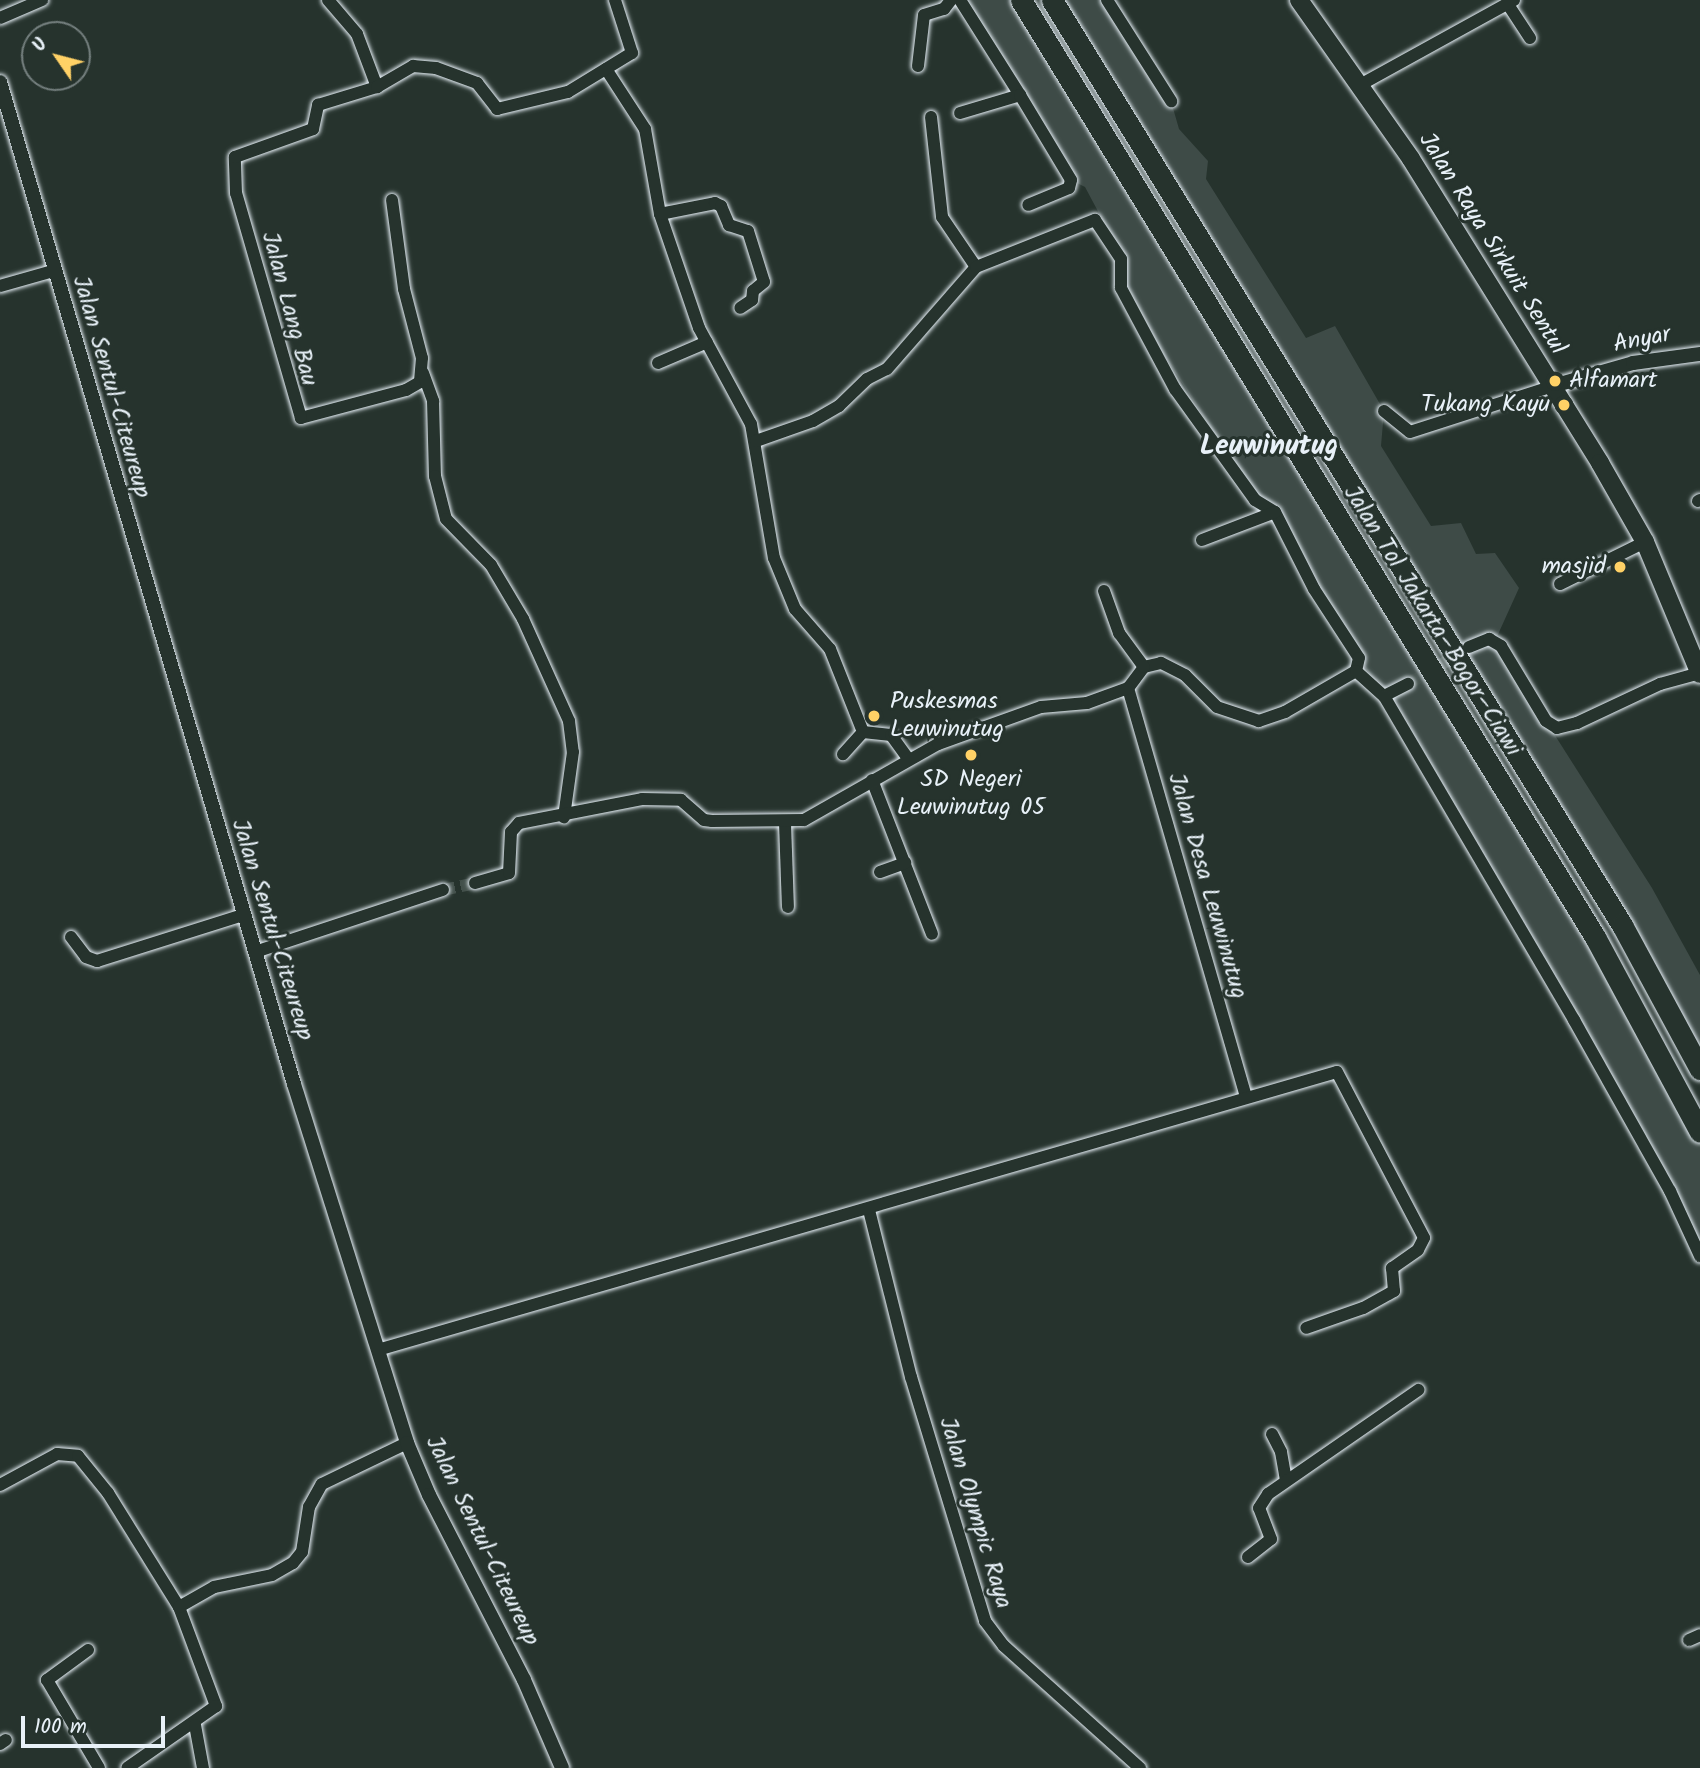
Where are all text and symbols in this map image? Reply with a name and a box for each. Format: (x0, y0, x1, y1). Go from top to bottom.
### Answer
north arrow (21, 21, 91, 91)
text: U (25, 32, 56, 58)
street label: Jalan Raya Sirkuit Sentul (1412, 128, 1572, 360)
street label: Jalan Lang Bau (255, 229, 323, 389)
street label: Jalan Sentul-Citeureup (66, 273, 156, 501)
street label: Anyar (1611, 320, 1673, 360)
place label: Alfamart (1569, 367, 1657, 395)
marker: Alfamart (1547, 373, 1563, 389)
place label: Tukang Kayu (1421, 391, 1550, 419)
marker: Tukang Kayu (1556, 397, 1572, 413)
district label: Leuwinutug (1200, 430, 1338, 464)
street label: Jalan Tol Jakarta–Bogor–Ciawi (1337, 480, 1527, 762)
place label: masjid (1542, 553, 1606, 581)
marker: masjid (1612, 559, 1628, 575)
place label: Puskesmas Leuwinutug (890, 688, 1004, 744)
marker: Puskesmas Leuwinutug (864, 706, 884, 726)
marker: SD Negeri Leuwinutug 05 (963, 747, 979, 763)
place label: SD Negeri Leuwinutug 05 (897, 766, 1045, 822)
street label: Jalan Desa Leuwinutug (1161, 770, 1253, 1002)
street label: Jalan Sentul-Citeureup (225, 816, 319, 1044)
street label: Jalan Olympic Raya (932, 1414, 1018, 1612)
street label: Jalan Sentul-Citeureup (419, 1432, 545, 1650)
scale bar (24, 1702, 168, 1746)
text: 100 m (34, 1711, 87, 1744)

